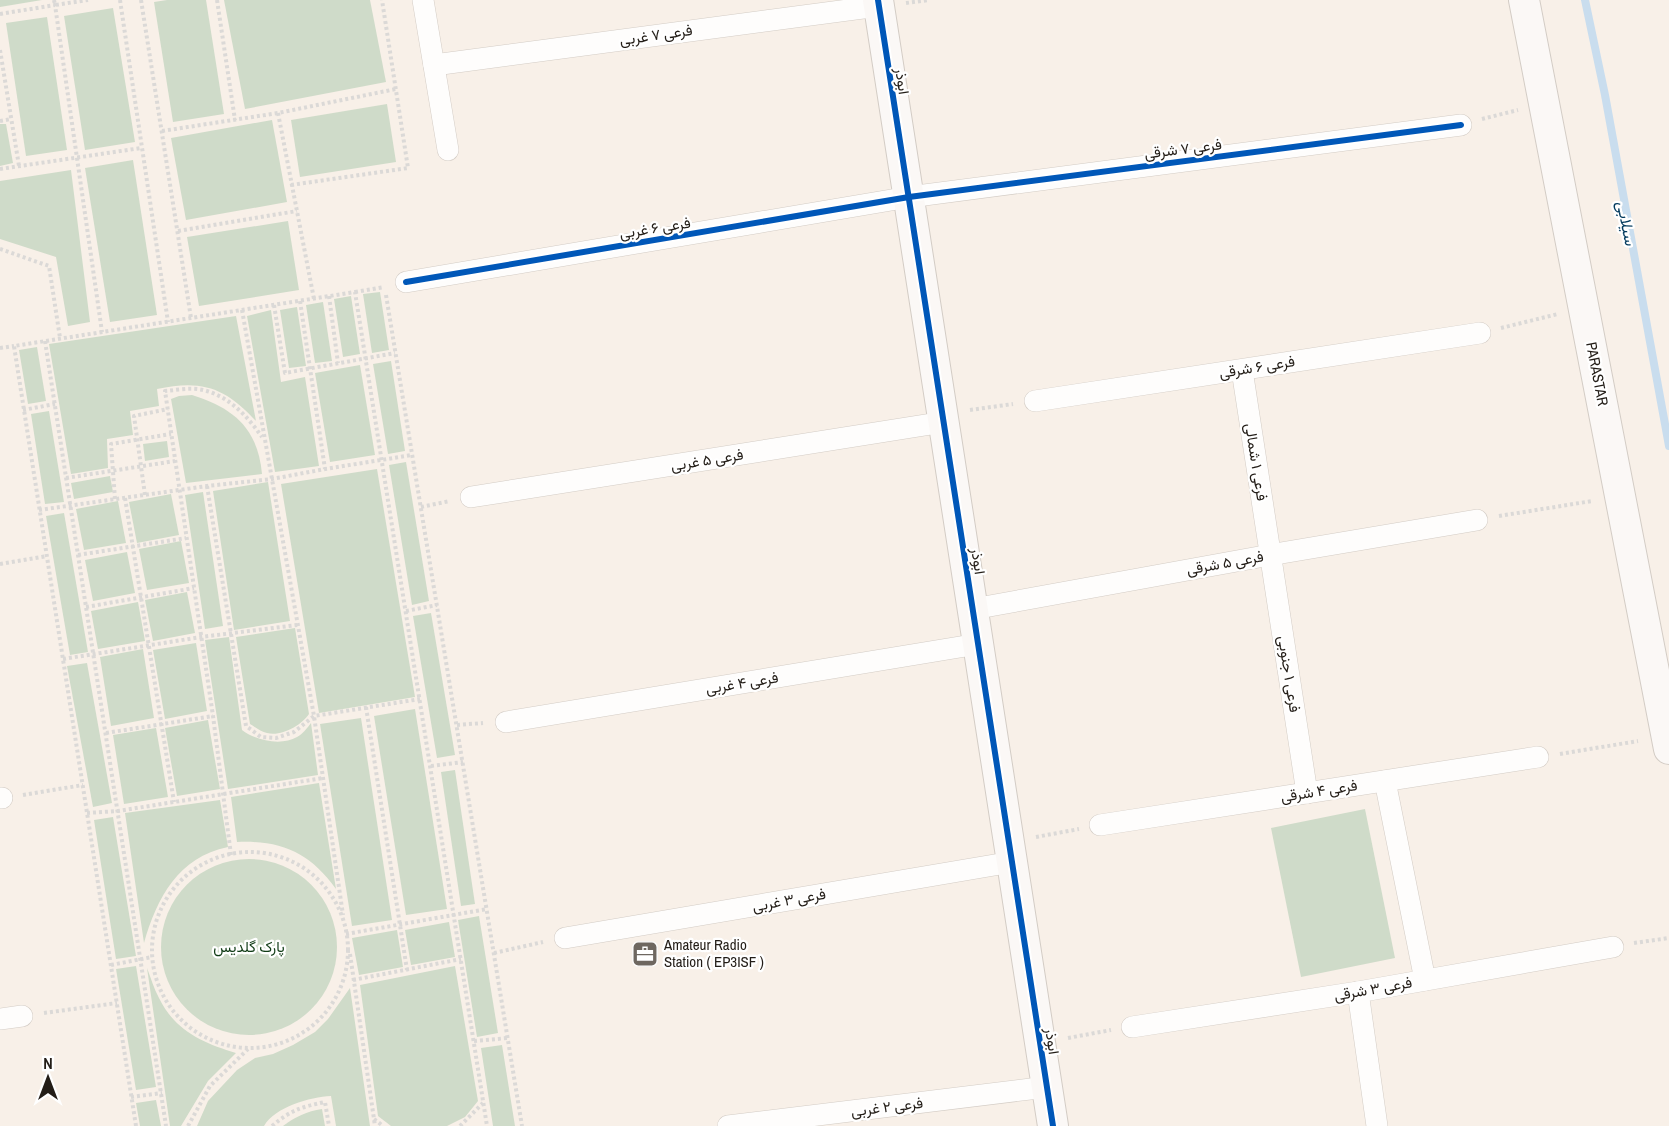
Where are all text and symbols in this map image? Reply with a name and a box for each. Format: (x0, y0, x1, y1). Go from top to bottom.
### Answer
street label: فرعی ۷ غربی (618, 19, 694, 50)
street label: ابوذر (890, 65, 915, 96)
street label: فرعی ۷ شرقی (1143, 133, 1223, 164)
water label: سیلابی (1612, 199, 1642, 247)
street label: فرعی ۶ غربی (618, 211, 692, 244)
street label: PARASTAR (1581, 340, 1614, 408)
street label: فرعی ۶ شرقی (1218, 350, 1296, 383)
street label: فرعی ۱ شمالی (1240, 421, 1273, 503)
street label: فرعی ۵ غربی (669, 443, 745, 476)
street label: ابوذر (966, 545, 991, 576)
street label: فرعی ۵ شرقی (1185, 545, 1265, 580)
street label: فرعی ۱ جنوبی (1273, 634, 1306, 714)
street label: فرعی ۴ غربی (704, 666, 780, 699)
street label: فرعی ۴ شرقی (1279, 774, 1359, 807)
street label: فرعی ۳ غربی (750, 883, 828, 916)
place label: Amateur Radio Station ( EP3ISF ) (663, 934, 764, 972)
park label: پارک گلدیس (213, 936, 285, 957)
office icon: Amateur Radio Station ( EP3ISF ) (630, 939, 660, 969)
street label: فرعی ۳ شرقی (1332, 971, 1414, 1006)
street label: ابوذر (1040, 1025, 1065, 1056)
north arrow (18, 1048, 78, 1108)
text: N (43, 1052, 53, 1074)
street label: فرعی ۲ غربی (850, 1092, 924, 1121)

